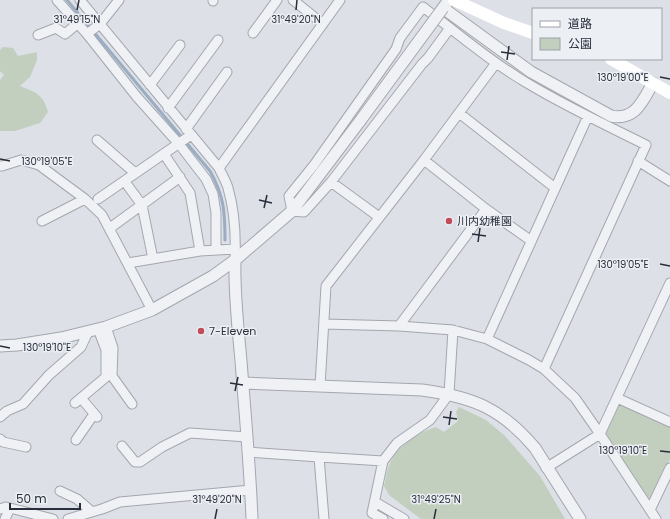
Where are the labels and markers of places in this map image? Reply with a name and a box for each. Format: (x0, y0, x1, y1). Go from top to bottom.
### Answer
place label: 川内幼稚園 (457, 213, 512, 229)
marker: 川内幼稚園 (444, 216, 454, 226)
place label: 7-Eleven (209, 323, 256, 339)
marker: 7-Eleven (196, 326, 206, 336)

